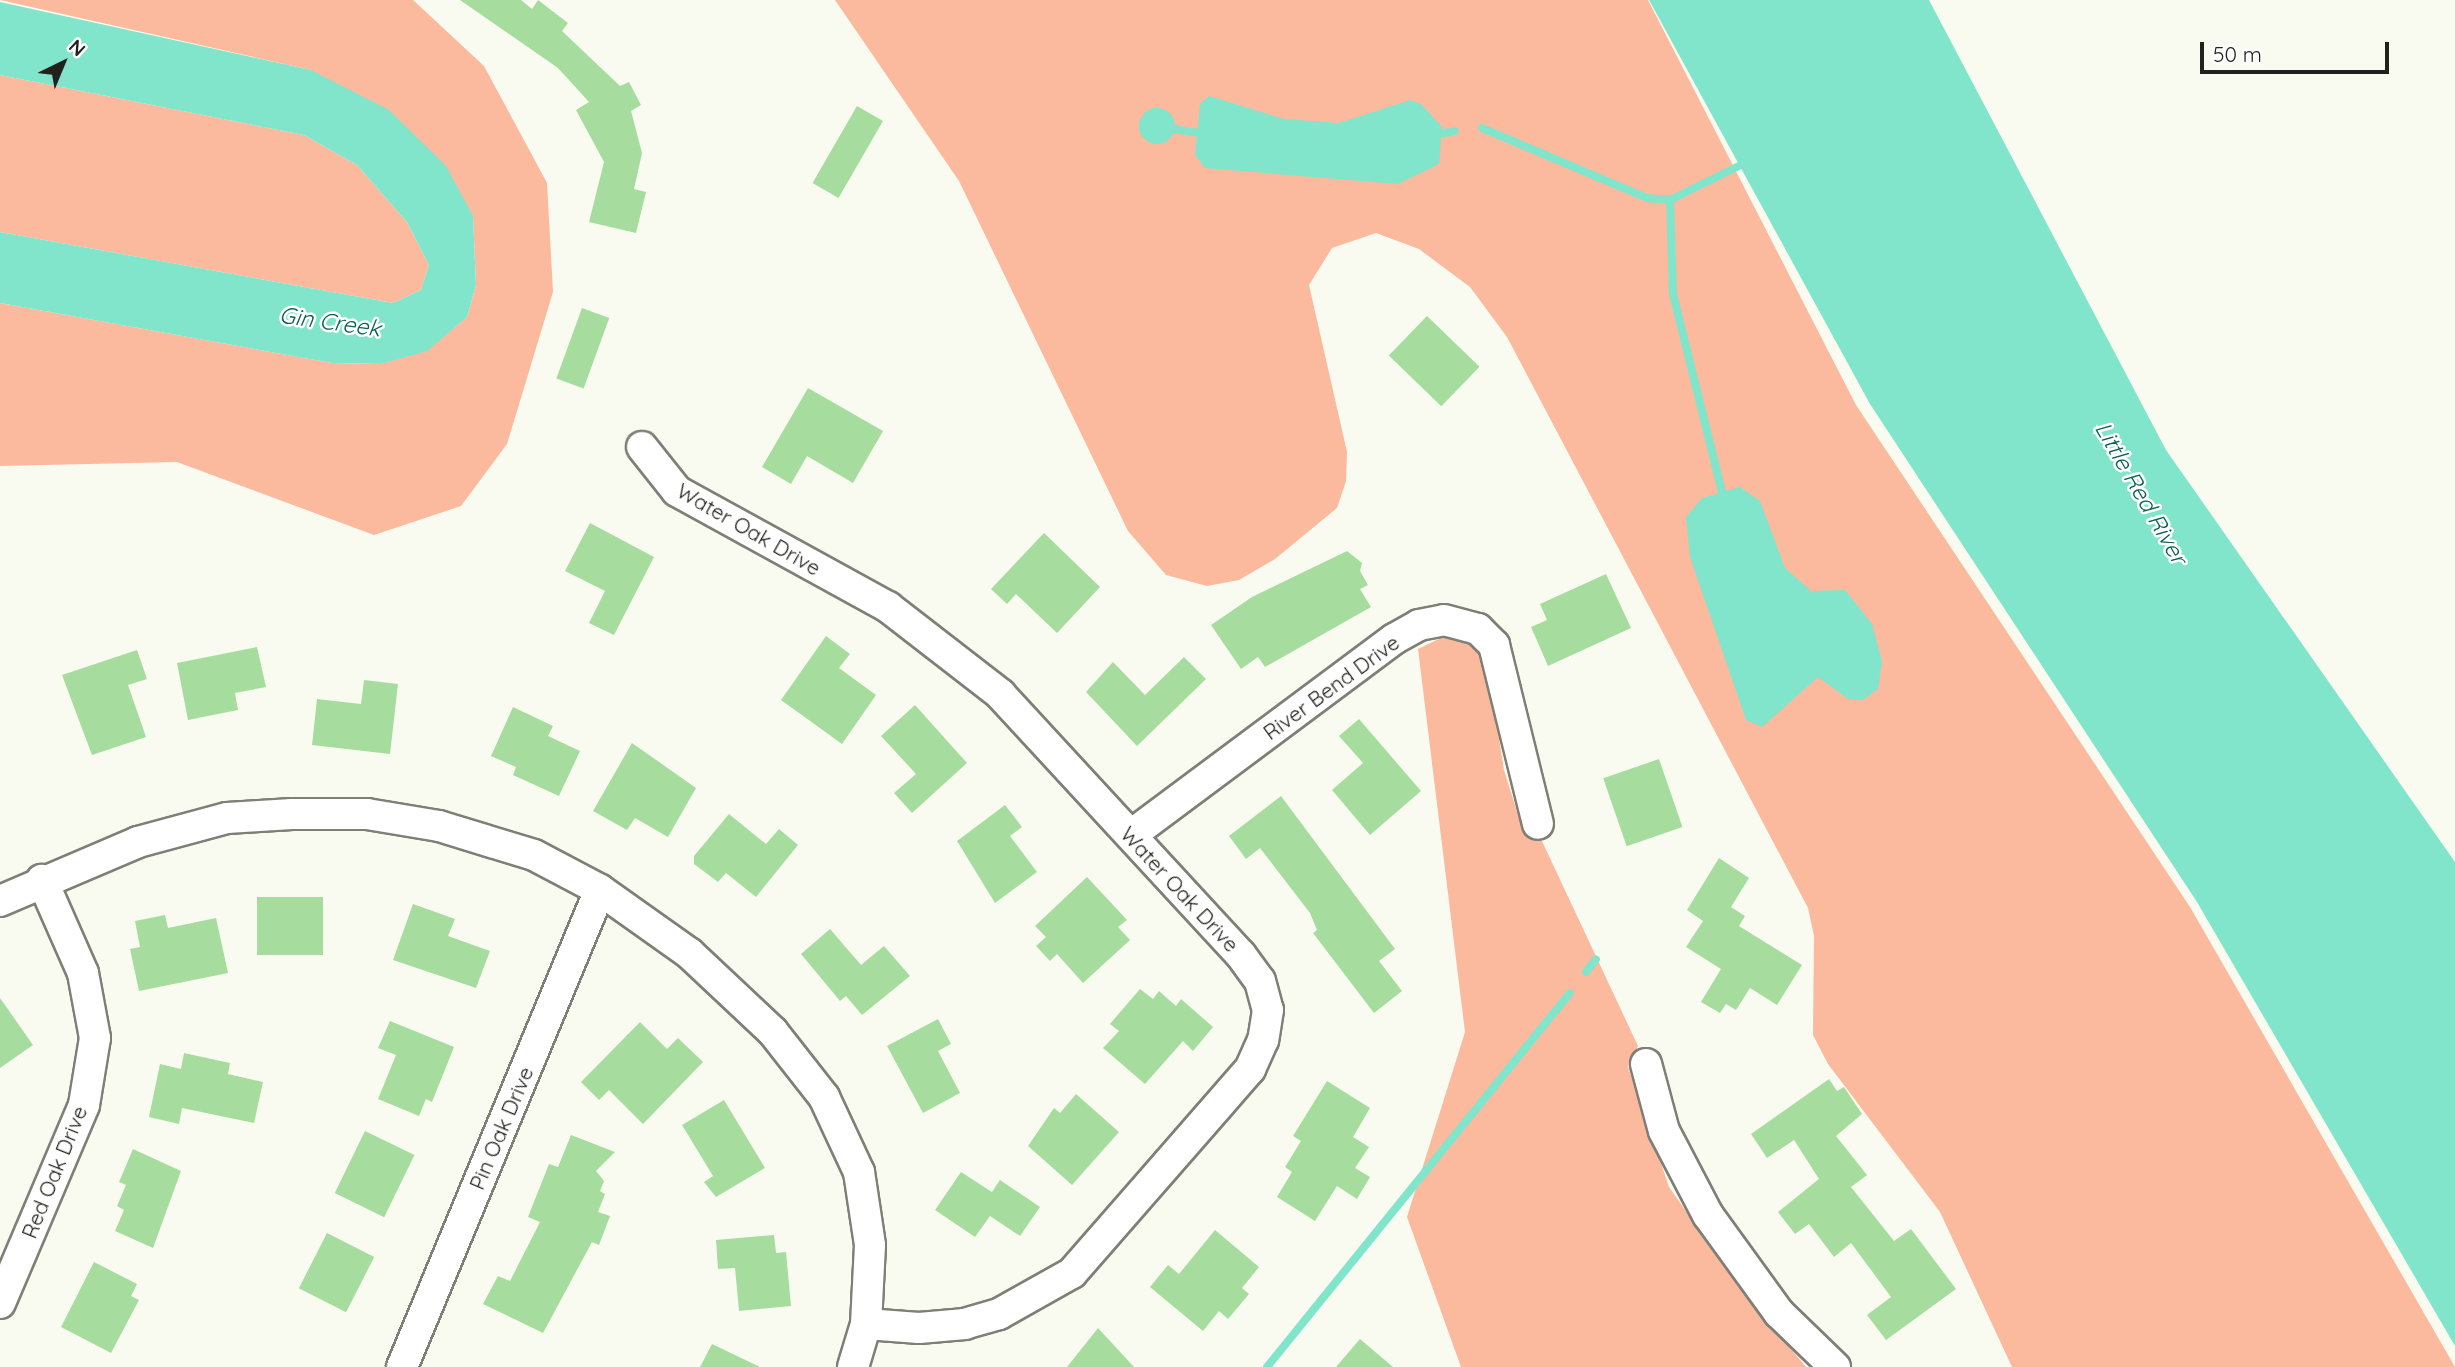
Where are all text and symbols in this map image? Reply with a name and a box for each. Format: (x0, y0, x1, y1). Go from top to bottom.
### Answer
north arrow (28, 28, 98, 98)
scale bar (2203, 28, 2392, 72)
text: N (64, 34, 91, 61)
text: 50 m (2213, 41, 2262, 67)
water label: Gin Creek (278, 301, 382, 343)
water label: Little Red River (2089, 417, 2193, 569)
street label: Water Oak Drive (673, 478, 825, 580)
street label: River Bend Drive (1258, 629, 1404, 745)
street label: Water Oak Drive (1116, 821, 1244, 957)
street label: Pin Oak Drive (464, 1063, 538, 1193)
street label: Red Oak Drive (16, 1102, 92, 1242)

